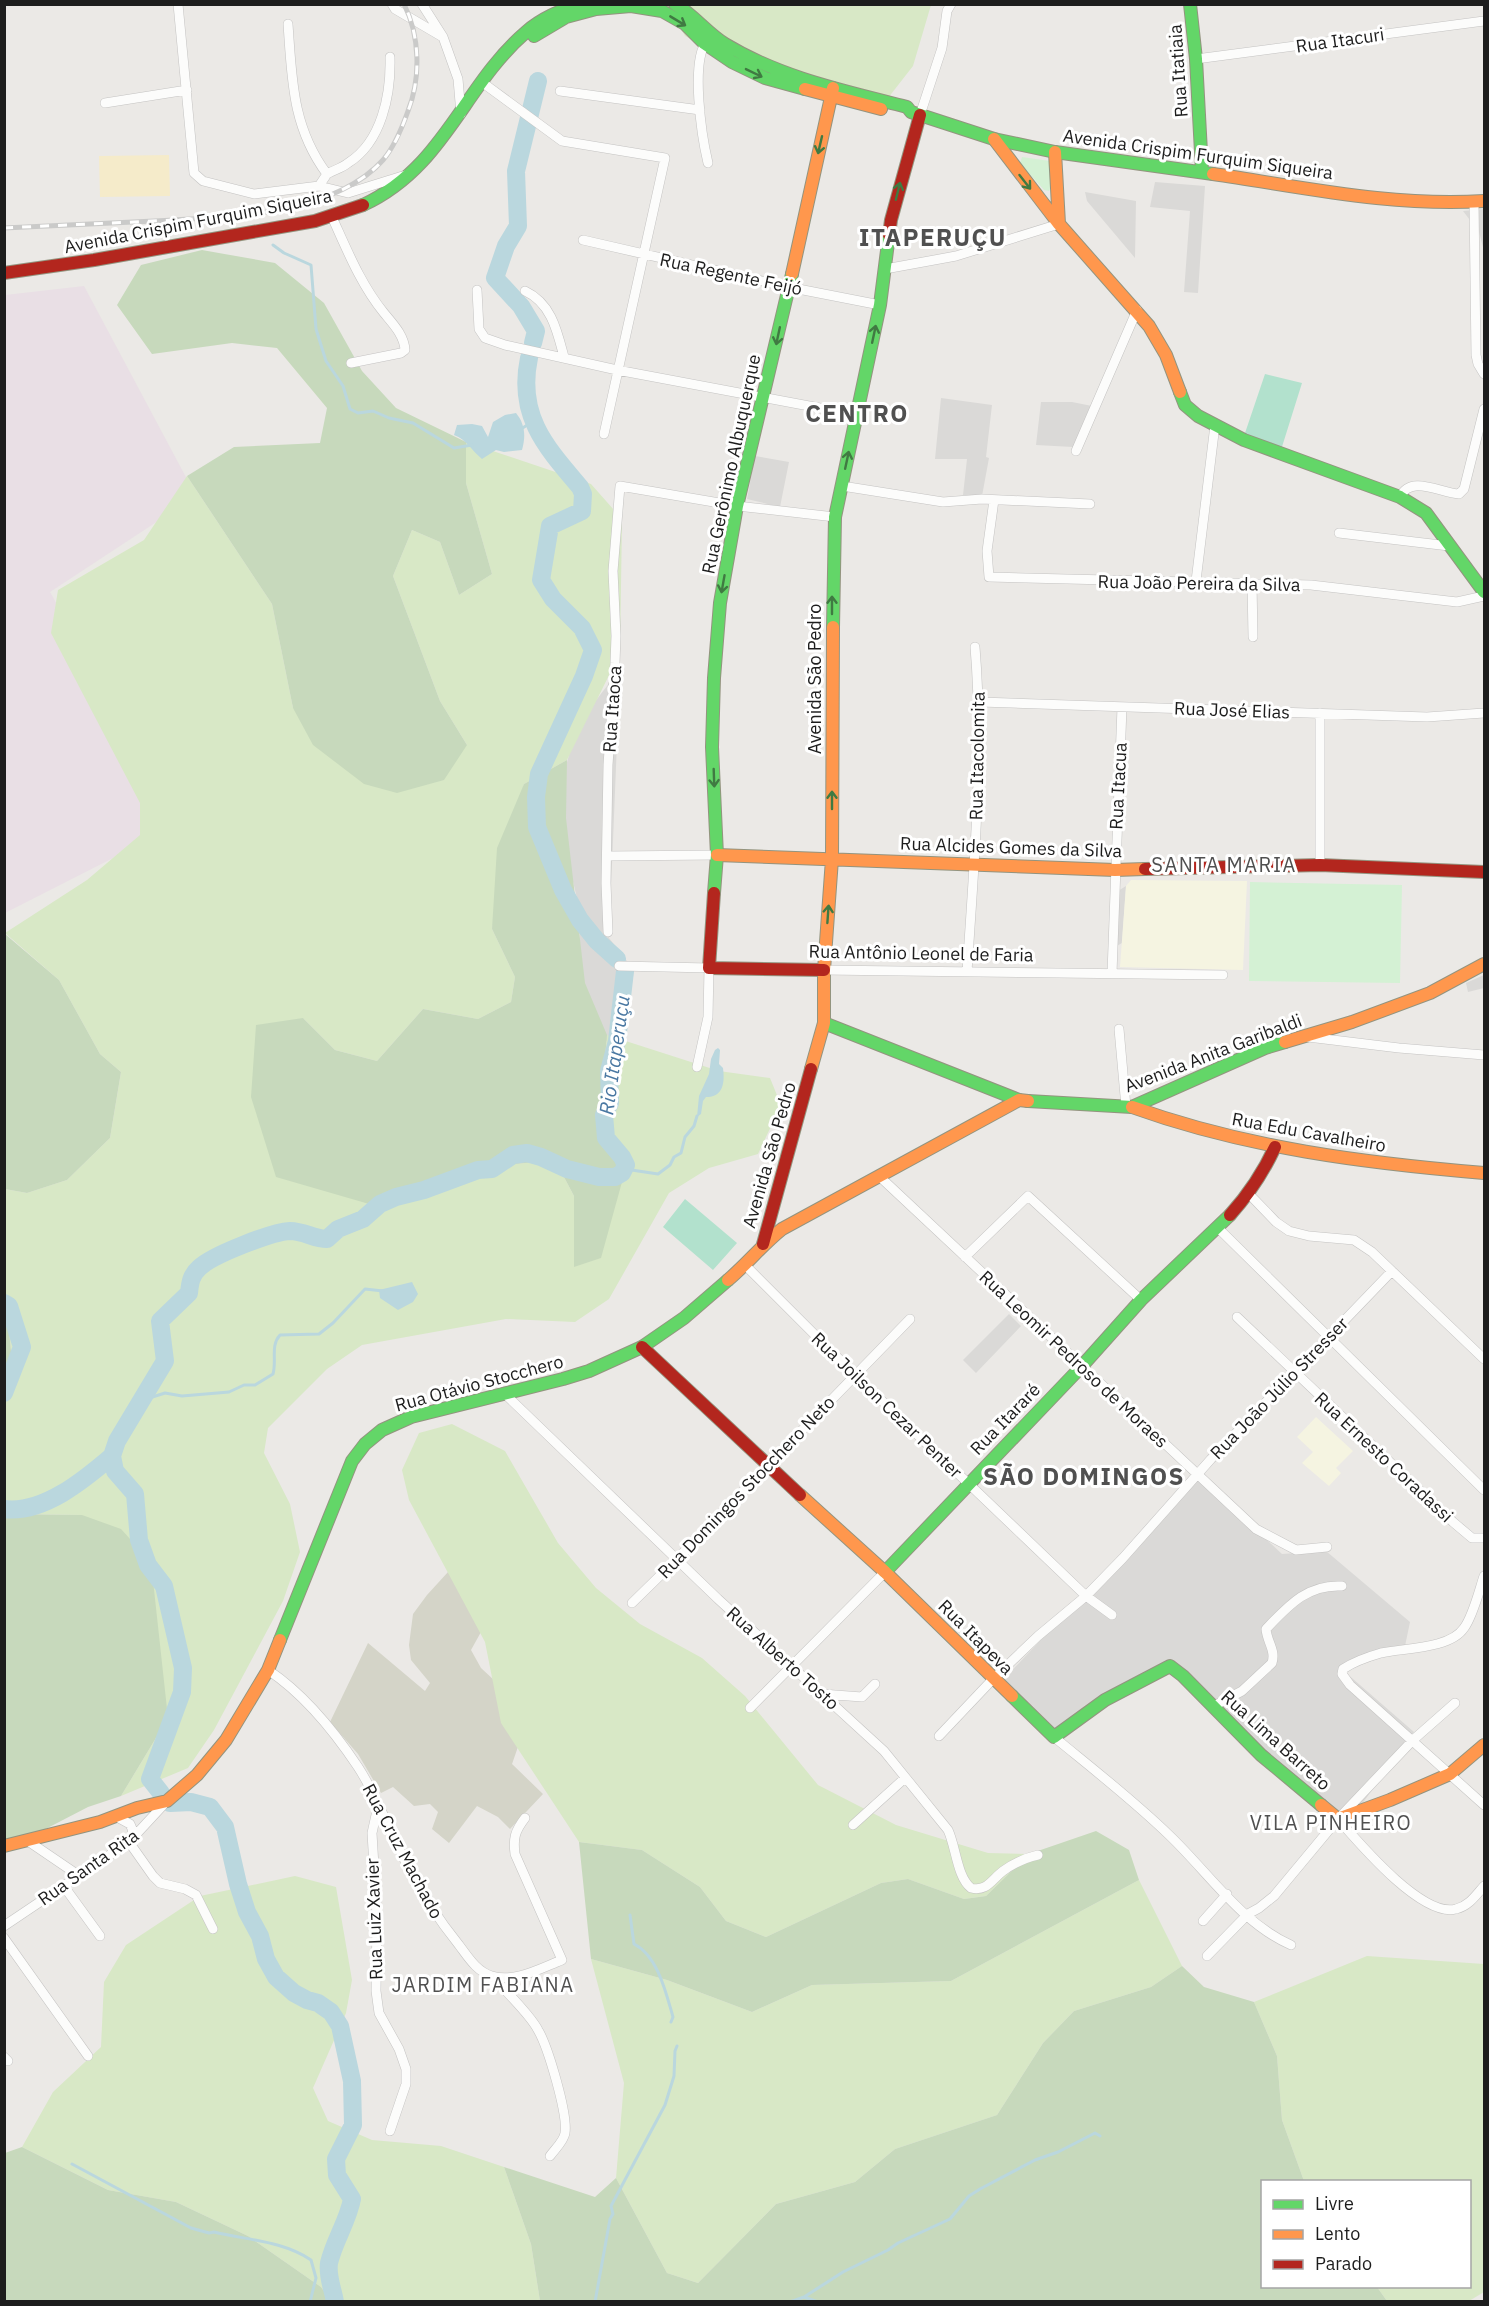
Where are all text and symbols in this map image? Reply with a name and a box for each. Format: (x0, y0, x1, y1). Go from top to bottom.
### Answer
one-way arrow (669, 15, 686, 27)
street label: Rua Itacuri (1294, 22, 1386, 58)
street label: Rua Itatiaia (1163, 23, 1193, 118)
one-way arrow (745, 67, 763, 79)
street label: Avenida Crispim Furquim Siqueira (1062, 124, 1335, 184)
one-way arrow (814, 136, 826, 155)
one-way arrow (1019, 174, 1032, 190)
one-way arrow (892, 181, 904, 200)
street label: Avenida Crispim Furquim Siqueira (62, 184, 334, 258)
district label: ITAPERUÇU (859, 221, 1007, 253)
street label: Rua Regente Feijó (658, 248, 804, 300)
one-way arrow (772, 325, 783, 345)
one-way arrow (869, 325, 880, 344)
street label: Rua Gerônimo Albuquerque (696, 352, 766, 576)
district label: CENTRO (805, 397, 909, 429)
one-way arrow (842, 451, 854, 470)
street label: Rua João Pereira da Silva (1097, 570, 1301, 596)
one-way arrow (717, 574, 728, 593)
one-way arrow (826, 596, 838, 616)
street label: Avenida São Pedro (803, 604, 826, 754)
street label: Rua Itaoca (597, 664, 627, 753)
street label: Rua Itacolomita (964, 691, 990, 821)
street label: Rua José Elias (1174, 696, 1290, 724)
street label: Rua Itacua (1104, 741, 1132, 830)
one-way arrow (708, 768, 719, 788)
one-way arrow (826, 791, 838, 811)
street label: Rua Alcides Gomes da Silva (899, 832, 1123, 862)
district label: SANTA MARIA (1151, 851, 1297, 878)
one-way arrow (823, 905, 834, 925)
street label: Rua Antônio Leonel de Faria (808, 940, 1034, 966)
water label: Rio Itaperuçu (592, 994, 636, 1116)
street label: Avenida Anita Garibaldi (1121, 1009, 1305, 1097)
street label: Avenida São Pedro (737, 1079, 801, 1231)
street label: Rua Edu Cavalheiro (1230, 1107, 1388, 1157)
street label: Rua Leomir Pedroso de Moraes (975, 1265, 1173, 1453)
street label: Rua João Júlio Stresser (1205, 1312, 1353, 1464)
street label: Rua Joilson Cezar Penter (807, 1327, 967, 1483)
street label: Rua Otávio Stocchero (392, 1349, 566, 1417)
street label: Rua Itararé (965, 1378, 1045, 1460)
street label: Rua Ernesto Coradassi (1310, 1387, 1458, 1527)
street label: Rua Domingos Stocchero Neto (653, 1391, 839, 1583)
district label: SÃO DOMINGOS (983, 1460, 1185, 1492)
street label: Rua Itapeva (933, 1594, 1019, 1680)
street label: Rua Alberto Tosto (722, 1601, 844, 1715)
street label: Rua Lima Barreto (1217, 1685, 1335, 1795)
street label: Rua Cruz Machado (358, 1779, 448, 1923)
district label: VILA PINHEIRO (1250, 1809, 1412, 1836)
street label: Rua Santa Rita (33, 1824, 143, 1910)
street label: Rua Luiz Xavier (360, 1857, 388, 1980)
district label: JARDIM FABIANA (391, 1971, 575, 1998)
legend (1261, 2180, 1471, 2288)
text: Livre (1315, 2192, 1354, 2215)
text: Lento (1315, 2222, 1360, 2245)
text: Parado (1315, 2252, 1372, 2275)

